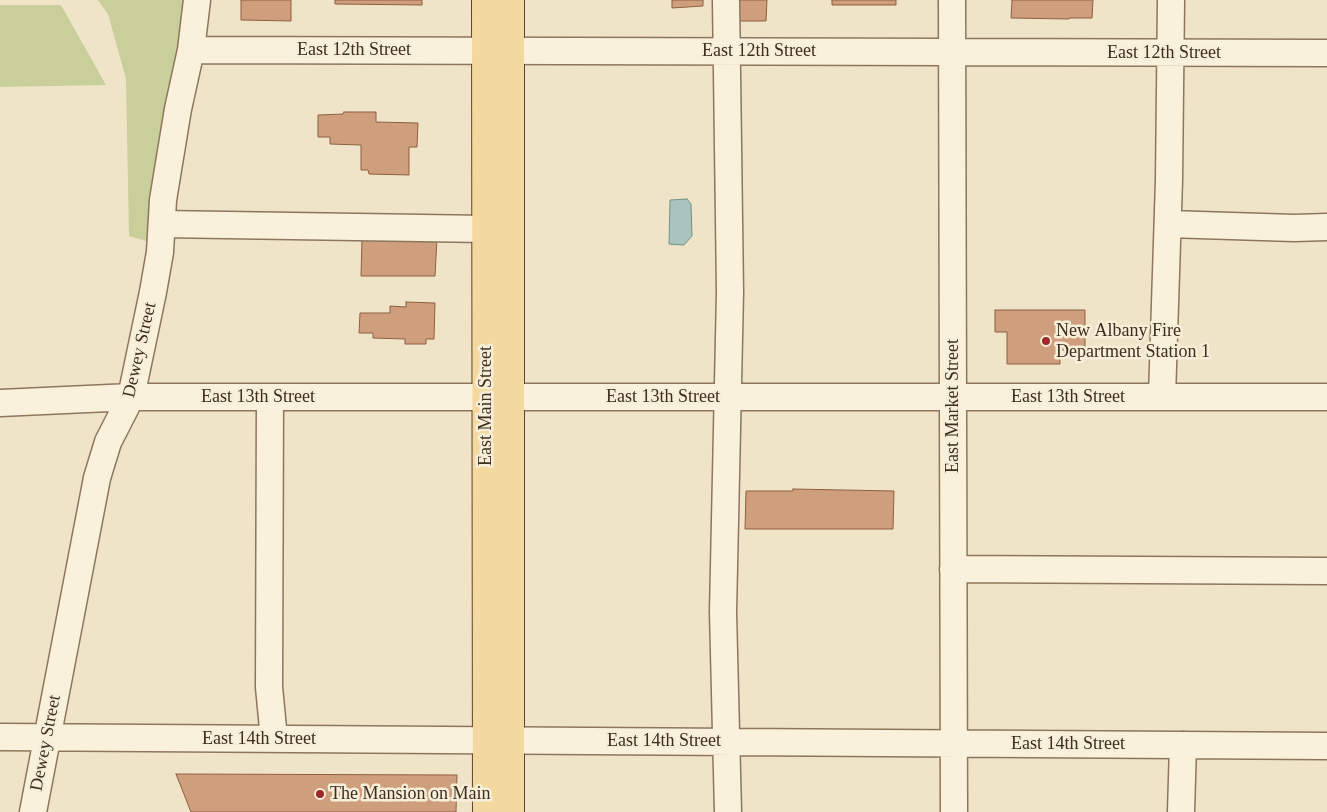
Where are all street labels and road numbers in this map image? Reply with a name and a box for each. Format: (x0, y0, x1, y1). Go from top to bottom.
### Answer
street label: East 12th Street (297, 39, 411, 61)
street label: East 12th Street (702, 40, 816, 62)
street label: East 12th Street (1107, 42, 1221, 64)
street label: Dewey Street (119, 300, 161, 400)
street label: East Market Street (942, 339, 964, 473)
street label: East Main Street (475, 346, 497, 466)
street label: East 13th Street (201, 386, 315, 408)
street label: East 13th Street (606, 386, 720, 408)
street label: East 13th Street (1011, 386, 1125, 408)
street label: Dewey Street (26, 693, 66, 793)
street label: East 14th Street (202, 728, 316, 750)
street label: East 14th Street (607, 730, 721, 752)
street label: East 14th Street (1011, 733, 1125, 755)

